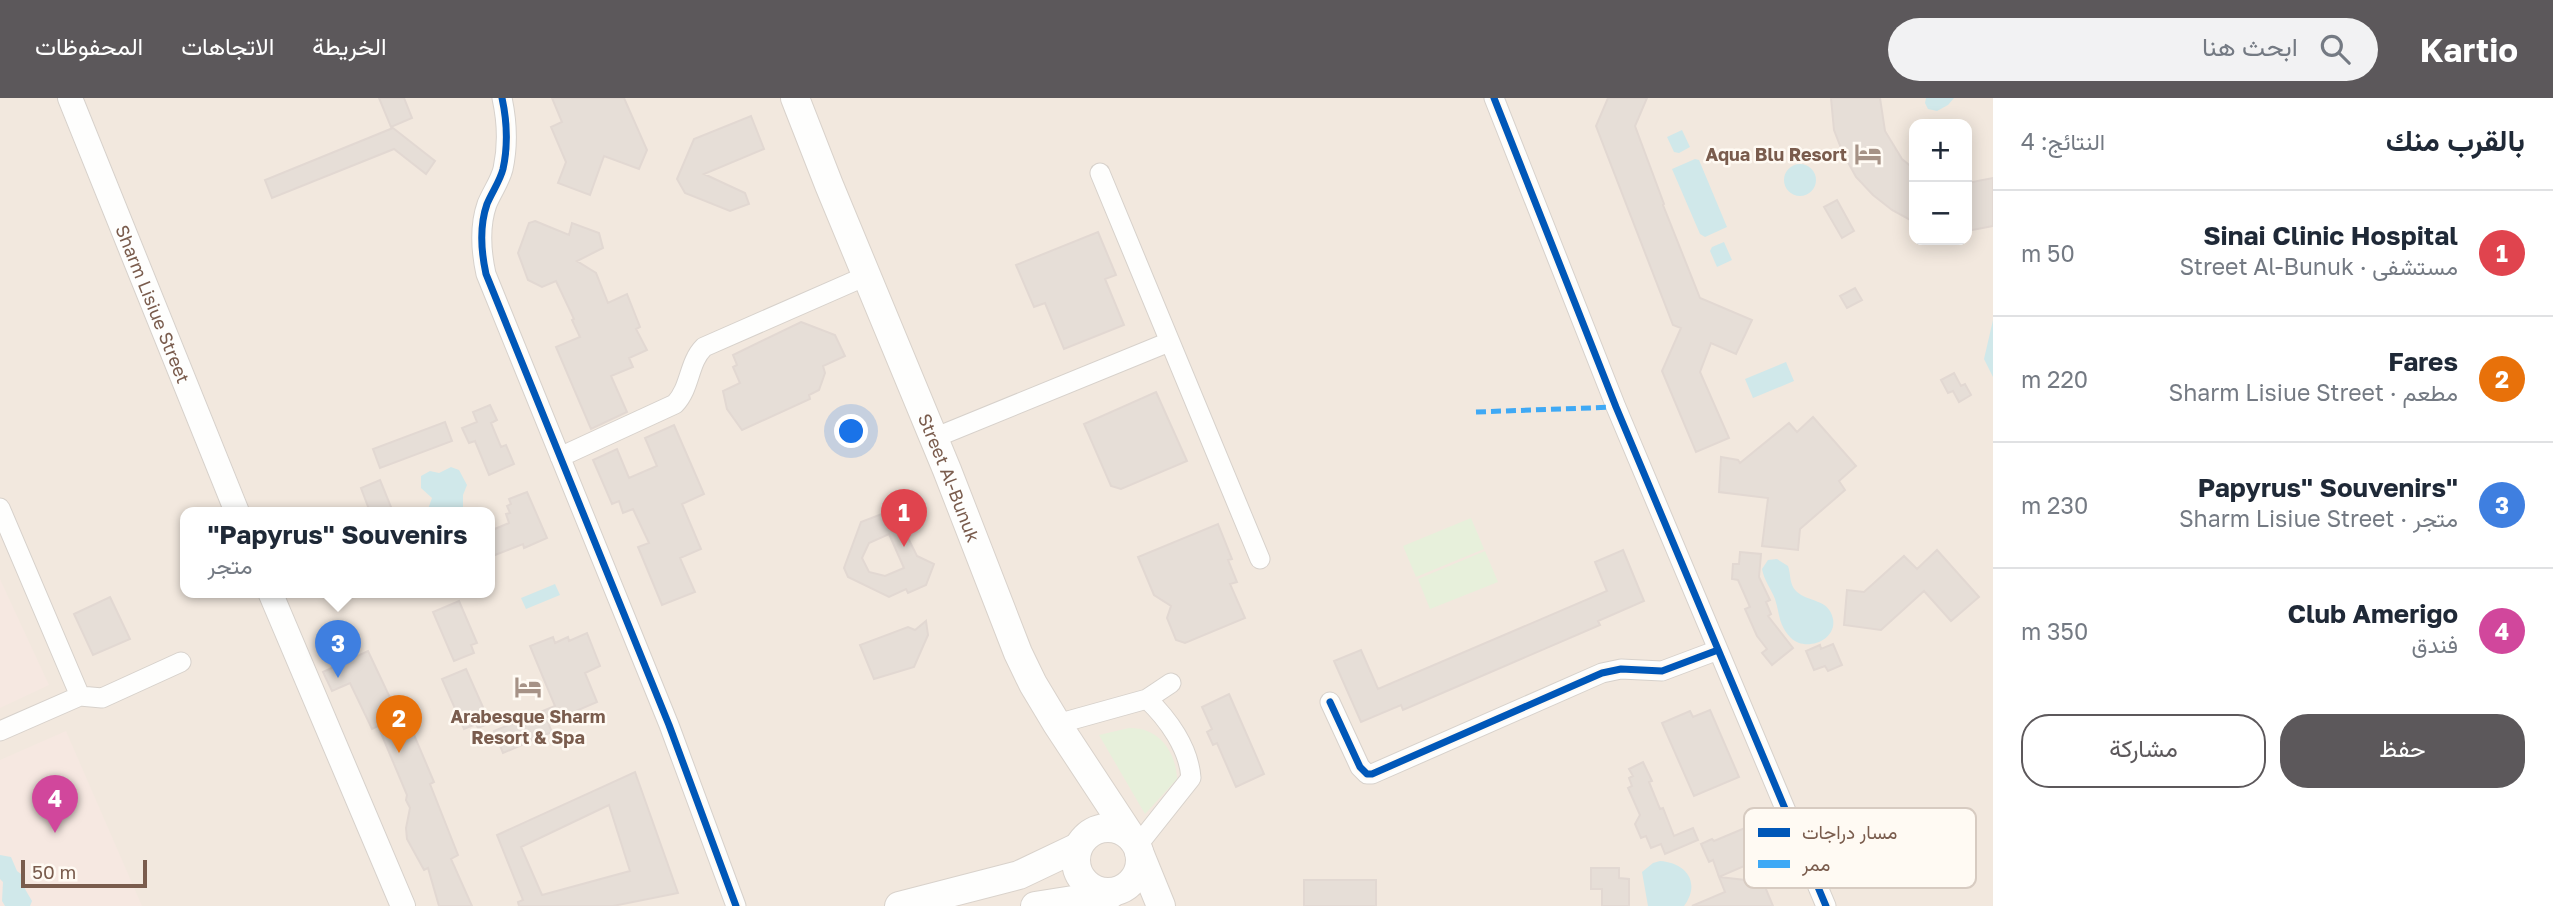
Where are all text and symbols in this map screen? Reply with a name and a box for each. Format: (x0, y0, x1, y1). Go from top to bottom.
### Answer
search box (1888, 18, 2378, 81)
icon: search (2316, 30, 2354, 68)
text: Kartio (2420, 30, 2518, 69)
text: المحفوظات (35, 31, 143, 60)
text: الاتجاهات (181, 31, 274, 60)
text: الخريطة (312, 31, 387, 60)
text: ابحث هنا (2202, 31, 2298, 62)
map controls (1909, 119, 1972, 245)
button: + (1909, 119, 1972, 182)
text: بالقرب منك (2386, 122, 2525, 158)
text: النتائج: 4 (2021, 127, 2105, 155)
hotel icon: Aqua Blu Resort (1853, 139, 1883, 169)
place label: Aqua Blu Resort (1705, 143, 1847, 165)
button: − (1909, 182, 1972, 245)
text: Sinai Clinic Hospital (2203, 220, 2458, 251)
street label: Sharm Lisiue Street (111, 221, 195, 386)
text: 50 m (2021, 239, 2075, 267)
text: 1 (2496, 239, 2508, 267)
text: مستشفى · Street Al-Bunuk (2180, 252, 2458, 280)
text: Fares (2388, 346, 2458, 377)
text: 220 m (2021, 365, 2088, 393)
text: 2 (2495, 365, 2509, 393)
text: مطعم · Sharm Lisiue Street (2168, 378, 2458, 406)
street label: Street Al-Bunuk (914, 410, 985, 545)
your location (834, 414, 868, 448)
text: "Papyrus" Souvenirs (2198, 472, 2458, 503)
pin: 1 (881, 489, 927, 547)
text: 230 m (2021, 491, 2088, 519)
text: 3 (2495, 491, 2509, 519)
text: متجر · Sharm Lisiue Street (2179, 504, 2458, 532)
popup (180, 507, 495, 598)
text: "Papyrus" Souvenirs (207, 519, 468, 550)
text: متجر (207, 551, 252, 579)
text: Club Amerigo (2287, 598, 2458, 629)
text: 350 m (2021, 617, 2088, 645)
text: 4 (2495, 617, 2509, 645)
pin: 3 (315, 620, 361, 678)
text: فندق (2412, 630, 2458, 658)
hotel icon: Arabesque Sharm Resort & Spa (513, 672, 543, 702)
pin: 2 (376, 695, 422, 753)
place label: Arabesque Sharm Resort & Spa (451, 705, 605, 748)
button: مشاركة (2021, 714, 2266, 788)
button: حفظ (2280, 714, 2525, 788)
pin: 4 (32, 775, 78, 833)
legend (1744, 808, 1976, 888)
text: مسار دراجات (1802, 820, 1897, 844)
text: ممر (1801, 852, 1830, 876)
scale bar (21, 857, 147, 889)
text: 50 m (32, 860, 76, 883)

